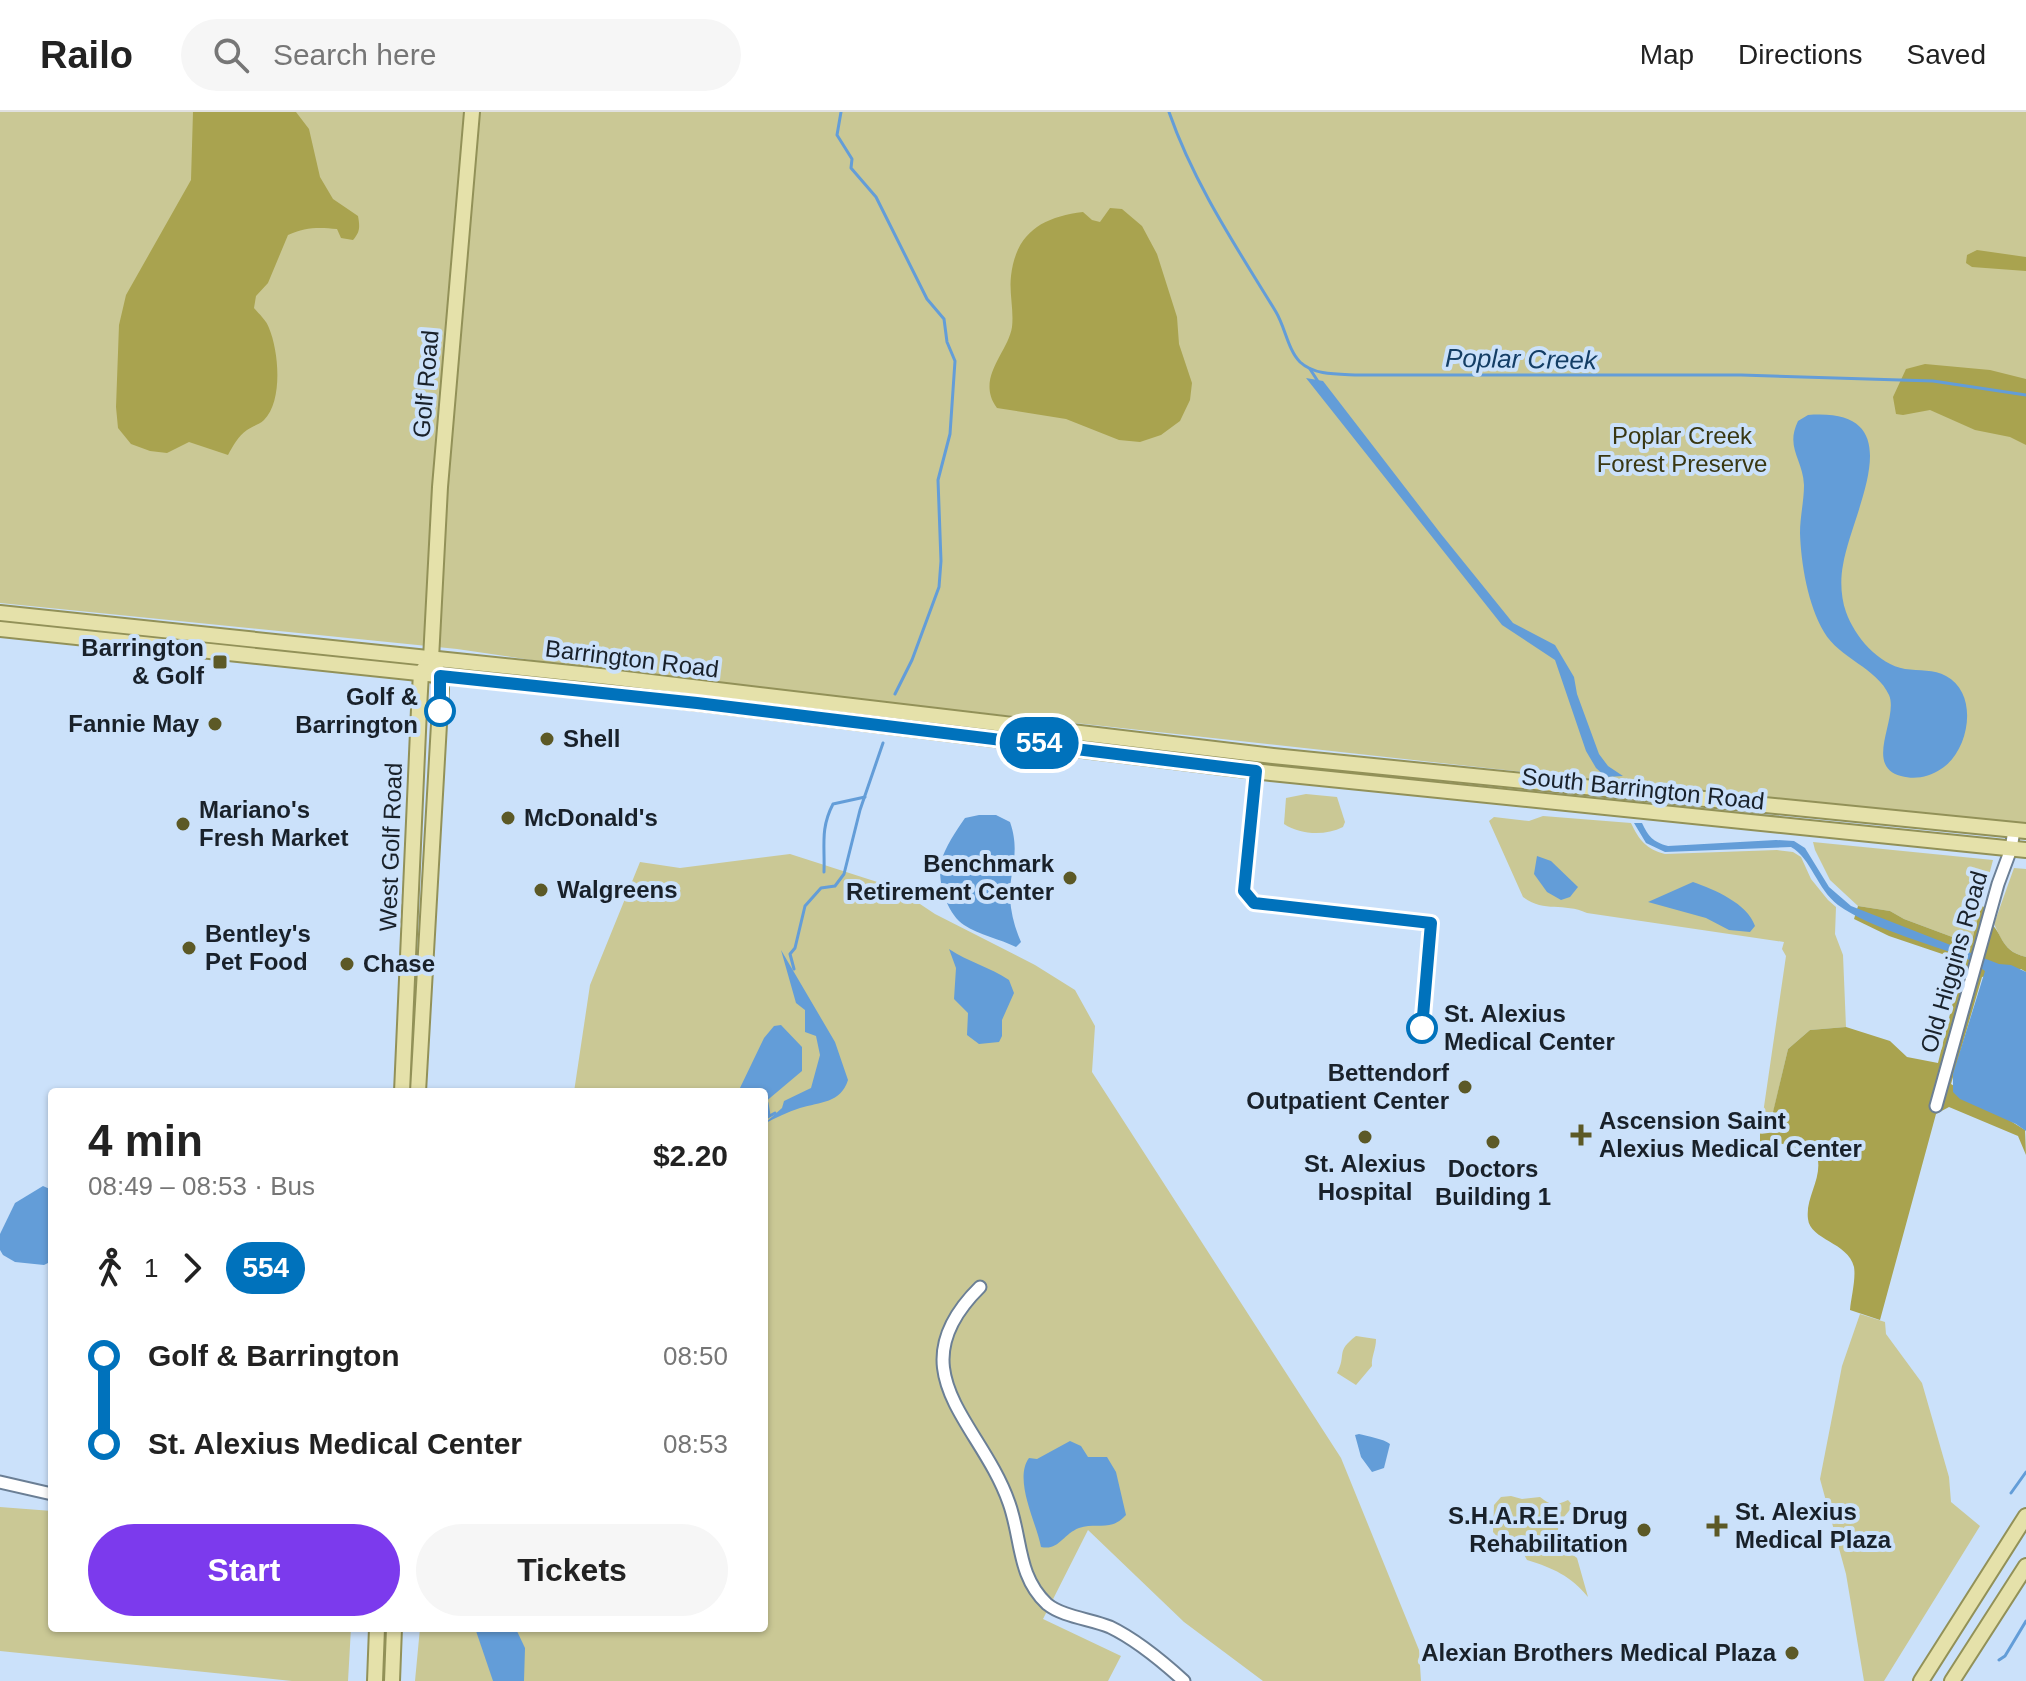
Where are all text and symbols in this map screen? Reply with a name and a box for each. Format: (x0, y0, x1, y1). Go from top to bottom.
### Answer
search box (181, 19, 741, 91)
icon: search (209, 33, 253, 77)
text: Railo (40, 34, 133, 76)
text: Search here (273, 38, 436, 71)
text: Map (1640, 39, 1694, 70)
text: Directions (1738, 39, 1863, 70)
text: Saved (1907, 39, 1986, 70)
street label: Golf Road (407, 329, 444, 439)
water label: Poplar Creek (1445, 343, 1599, 375)
park label: Poplar Creek Forest Preserve (1597, 422, 1767, 477)
place label: Barrington & Golf (81, 634, 205, 689)
street label: Barrington Road (544, 634, 720, 683)
marker: Barrington & Golf (211, 653, 229, 671)
place label: Golf & Barrington (295, 683, 418, 738)
marker: Golf & Barrington (425, 696, 455, 726)
place label: Fannie May (68, 710, 200, 737)
marker: Fannie May (206, 715, 224, 733)
line badge: 554 (993, 717, 1085, 769)
place label: Shell (563, 725, 620, 752)
text: 554 (1016, 727, 1062, 758)
marker: Shell (538, 730, 556, 748)
street label: West Golf Road (374, 762, 407, 932)
street label: South Barrington Road (1520, 762, 1766, 815)
place label: Mariano's Fresh Market (199, 796, 348, 851)
place label: McDonald's (524, 804, 658, 831)
marker: McDonald's (499, 809, 517, 827)
marker: Mariano's Fresh Market (174, 815, 192, 833)
place label: Benchmark Retirement Center (846, 850, 1055, 905)
street label: Old Higgins Road (1915, 868, 1992, 1056)
marker: Benchmark Retirement Center (1061, 869, 1079, 887)
place label: Walgreens (557, 876, 677, 903)
marker: Walgreens (532, 881, 550, 899)
place label: Bentley's Pet Food (205, 920, 311, 975)
marker: Bentley's Pet Food (180, 939, 198, 957)
place label: Chase (363, 950, 435, 977)
marker: Chase (338, 955, 356, 973)
place label: St. Alexius Medical Center (1444, 1000, 1615, 1055)
marker: St. Alexius Medical Center (1407, 1013, 1437, 1043)
place label: Bettendorf Outpatient Center (1246, 1059, 1450, 1114)
marker: Bettendorf Outpatient Center (1456, 1078, 1474, 1096)
place label: Ascension Saint Alexius Medical Center (1599, 1107, 1862, 1162)
text: 4 min (88, 1116, 203, 1165)
marker: Ascension Saint Alexius Medical Center (1570, 1124, 1592, 1146)
marker: St. Alexius Hospital (1356, 1128, 1374, 1146)
marker: Doctors Building 1 (1484, 1133, 1502, 1151)
text: $2.20 (653, 1139, 728, 1172)
place label: St. Alexius Hospital (1304, 1150, 1426, 1205)
place label: Doctors Building 1 (1435, 1155, 1551, 1210)
text: 08:49 – 08:53 · Bus (88, 1171, 315, 1201)
icon: walk (88, 1246, 132, 1290)
icon: forward (170, 1246, 214, 1290)
text: 554 (242, 1252, 289, 1283)
text: 1 (144, 1253, 158, 1283)
text: Golf & Barrington (148, 1339, 400, 1372)
text: 08:50 (663, 1341, 728, 1371)
text: St. Alexius Medical Center (148, 1427, 522, 1460)
text: 08:53 (663, 1429, 728, 1459)
place label: St. Alexius Medical Plaza (1735, 1498, 1892, 1553)
place label: S.H.A.R.E. Drug Rehabilitation (1448, 1502, 1628, 1557)
marker: St. Alexius Medical Plaza (1706, 1515, 1728, 1537)
marker: S.H.A.R.E. Drug Rehabilitation (1635, 1521, 1653, 1539)
button: Start (88, 1524, 400, 1616)
button: Tickets (416, 1524, 728, 1616)
place label: Alexian Brothers Medical Plaza (1421, 1639, 1777, 1666)
marker: Alexian Brothers Medical Plaza (1783, 1644, 1801, 1662)

